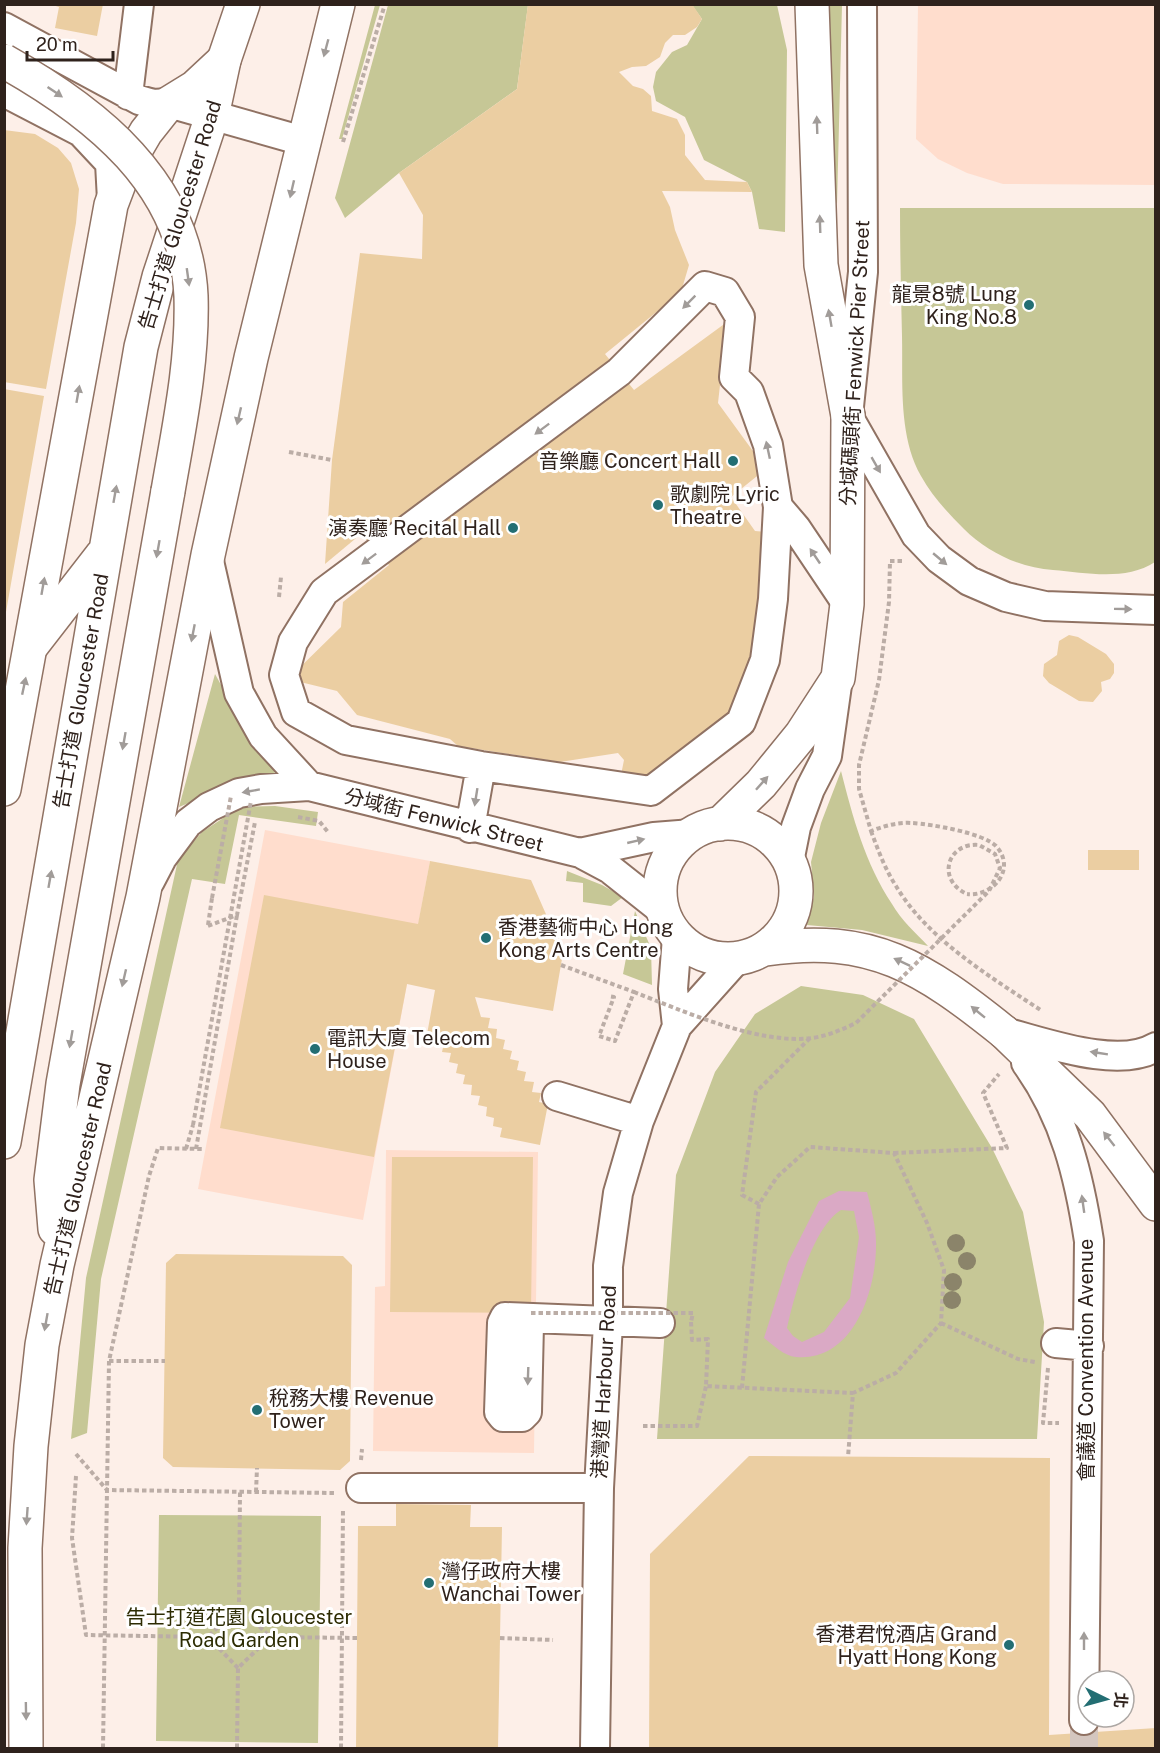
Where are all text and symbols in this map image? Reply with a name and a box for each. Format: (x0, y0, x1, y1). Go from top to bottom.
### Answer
scale bar (27, 24, 112, 62)
text: 20 m (36, 34, 78, 55)
one-way arrow (321, 38, 331, 57)
one-way arrow (46, 86, 63, 97)
street label: 告士打道 Gloucester Road (134, 97, 226, 333)
one-way arrow (813, 115, 822, 134)
one-way arrow (286, 179, 296, 198)
one-way arrow (816, 215, 825, 234)
street label: 分域碼頭街 Fenwick Pier Street (836, 219, 874, 507)
one-way arrow (184, 268, 193, 287)
place label: 龍景8號 Lung King No.8 (892, 282, 1017, 329)
one-way arrow (682, 295, 696, 309)
marker: 龍景8號 Lung King No.8 (1022, 298, 1036, 312)
one-way arrow (826, 308, 835, 327)
one-way arrow (73, 385, 82, 404)
one-way arrow (233, 406, 243, 425)
one-way arrow (534, 423, 549, 435)
one-way arrow (763, 440, 772, 459)
place label: 音樂廳 Concert Hall (539, 449, 721, 473)
marker: 音樂廳 Concert Hall (726, 454, 740, 468)
one-way arrow (870, 457, 881, 473)
place label: 歌劇院 Lyric Theatre (670, 482, 780, 529)
one-way arrow (111, 484, 120, 503)
marker: 歌劇院 Lyric Theatre (651, 498, 665, 512)
place label: 演奏廳 Recital Hall (328, 516, 501, 540)
marker: 演奏廳 Recital Hall (506, 521, 520, 535)
one-way arrow (153, 539, 162, 558)
one-way arrow (809, 548, 821, 564)
one-way arrow (932, 552, 948, 565)
one-way arrow (361, 553, 377, 565)
street label: 告士打道 Gloucester Road (48, 571, 114, 811)
one-way arrow (39, 577, 48, 596)
one-way arrow (1113, 605, 1132, 614)
one-way arrow (188, 624, 197, 643)
one-way arrow (20, 676, 29, 695)
one-way arrow (119, 731, 128, 750)
one-way arrow (755, 775, 769, 790)
street label: 分域街 Fenwick Street (342, 784, 546, 856)
one-way arrow (241, 786, 260, 795)
one-way arrow (472, 787, 481, 806)
one-way arrow (626, 836, 645, 845)
one-way arrow (45, 869, 54, 888)
place label: 香港藝術中心 Hong Kong Arts Centre (498, 915, 673, 962)
marker: 香港藝術中心 Hong Kong Arts Centre (479, 931, 493, 945)
one-way arrow (893, 958, 910, 967)
one-way arrow (118, 969, 128, 987)
one-way arrow (970, 1005, 986, 1018)
place label: 電訊大廈 Telecom House (327, 1026, 490, 1073)
one-way arrow (66, 1029, 75, 1048)
marker: 電訊大廈 Telecom House (308, 1042, 322, 1056)
one-way arrow (1089, 1049, 1108, 1058)
street label: 告士打道 Gloucester Road (39, 1060, 117, 1298)
one-way arrow (1104, 1132, 1116, 1147)
one-way arrow (1079, 1194, 1088, 1213)
street label: 會議道 Convention Avenue (1074, 1239, 1098, 1481)
street label: 港灣道 Harbour Road (587, 1285, 621, 1479)
one-way arrow (41, 1313, 50, 1332)
one-way arrow (523, 1366, 532, 1385)
place label: 稅務大樓 Revenue Tower (269, 1386, 434, 1433)
marker: 稅務大樓 Revenue Tower (250, 1403, 264, 1417)
one-way arrow (22, 1507, 31, 1526)
place label: 灣仔政府大樓 Wanchai Tower (441, 1559, 581, 1606)
marker: 灣仔政府大樓 Wanchai Tower (422, 1576, 436, 1590)
park label: 告士打道花園 Gloucester Road Garden (126, 1605, 352, 1652)
place label: 香港君悅酒店 Grand Hyatt Hong Kong (815, 1622, 997, 1669)
one-way arrow (1079, 1631, 1089, 1650)
marker: 香港君悅酒店 Grand Hyatt Hong Kong (1002, 1638, 1016, 1652)
north arrow (1076, 1669, 1136, 1729)
text: 北 (1110, 1691, 1131, 1709)
one-way arrow (21, 1702, 31, 1721)

